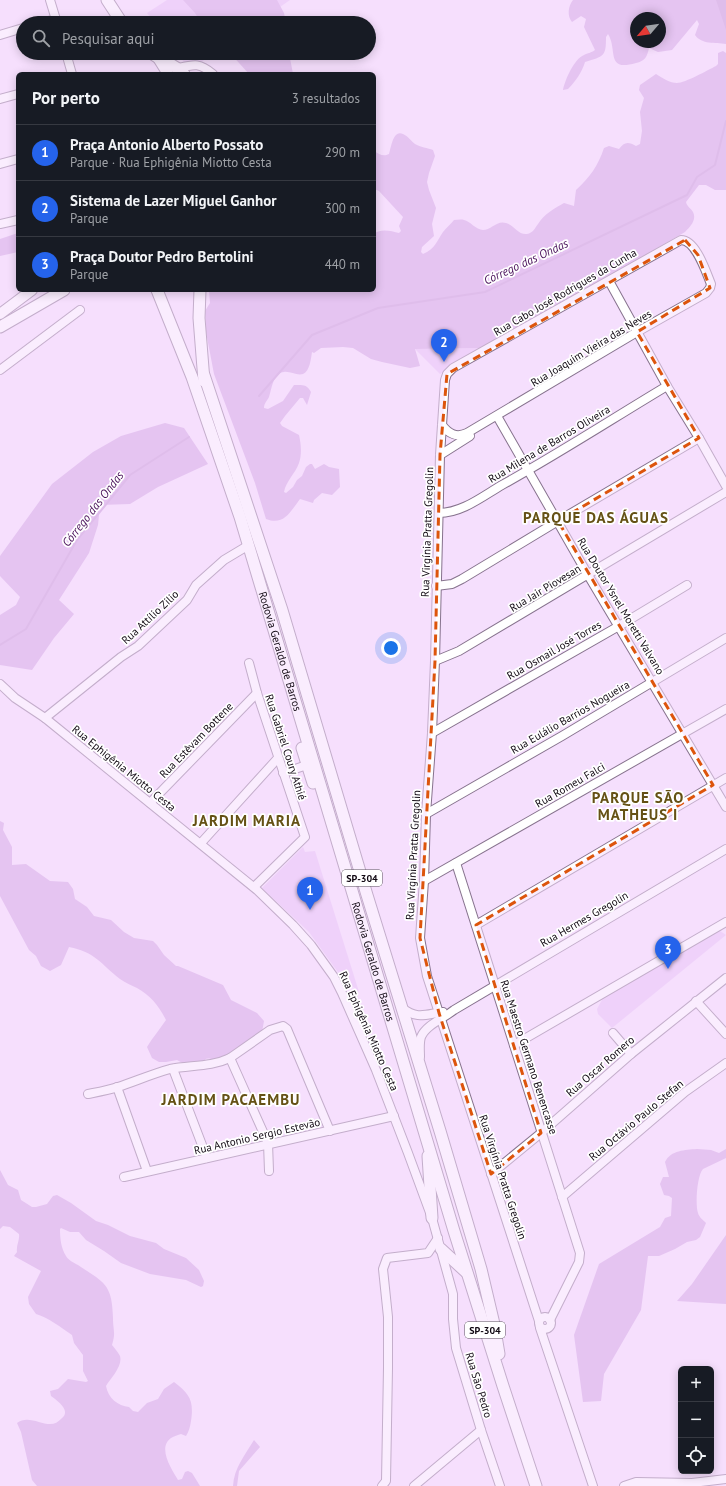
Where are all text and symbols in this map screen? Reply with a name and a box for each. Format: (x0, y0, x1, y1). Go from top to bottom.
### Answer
north arrow (630, 12, 666, 48)
search box (16, 16, 376, 60)
icon: search (30, 27, 52, 49)
text: Pesquisar aqui (62, 29, 154, 48)
text: Por perto (32, 87, 100, 109)
text: 3 resultados (292, 90, 360, 107)
text: Praça Antonio Alberto Possato (70, 135, 263, 154)
text: 1 (41, 144, 49, 161)
text: 290 m (325, 144, 360, 161)
text: Parque · Rua Ephigênia Miotto Cesta (70, 154, 272, 171)
text: Sistema de Lazer Miguel Ganhor (70, 191, 277, 210)
text: 2 (41, 200, 49, 217)
text: 300 m (325, 200, 360, 217)
text: Parque (70, 210, 108, 227)
water label: Córrego das Ondas (481, 235, 571, 288)
street label: Rua Cabo José Rodrigues da Cunha (491, 245, 639, 339)
text: Praça Doutor Pedro Bertolini (70, 247, 254, 266)
text: 3 (41, 256, 49, 273)
text: 440 m (325, 256, 360, 273)
text: Parque (70, 266, 108, 283)
street label: Rua Joaquim Vieira das Neves (528, 306, 654, 390)
pin: 2 (431, 329, 457, 362)
street label: Rua Milena de Barros Oliveira (486, 402, 612, 486)
street label: Rua Virgínia Pratta Gregolin (418, 467, 436, 597)
water label: Córrego das Ondas (59, 468, 127, 549)
district label: PARQUE DAS ÁGUAS (523, 508, 669, 527)
street label: Rua Doutor Ysnel Moretti Valvano (574, 535, 668, 677)
street label: Rua Jair Piovesan (507, 561, 583, 615)
street label: Rua Attílio Zilio (119, 587, 181, 647)
street label: Rodovia Geraldo de Barros (256, 590, 305, 713)
street label: Rua Osmail José Torres (504, 617, 604, 683)
your location (381, 638, 401, 658)
street label: Rua Eulálio Barrios Nogueira (508, 677, 632, 757)
street label: Rua Gabriel Coury Athié (262, 692, 310, 802)
street label: Rua Estêvam Bottene (156, 699, 236, 781)
street label: Rua Ephigênia Miotto Cesta (69, 722, 179, 814)
street label: Rua Romeu Falci (533, 759, 607, 811)
district label: PARQUE SÃO MATHEUS I (592, 788, 684, 824)
street label: Rua Virgínia Pratta Gregolin (403, 790, 423, 920)
district label: JARDIM MARIA (192, 811, 301, 830)
road number: SP-304 (342, 870, 382, 886)
pin: 1 (297, 877, 323, 910)
street label: Rua Hermes Gregolin (537, 888, 631, 950)
street label: Rodovia Geraldo de Barros (349, 900, 398, 1024)
pin: 3 (655, 936, 681, 969)
street label: Rua Ephigênia Miotto Cesta (336, 969, 402, 1093)
street label: Rua Maestro Germano Benencasse (497, 978, 561, 1136)
street label: Rua Oscar Romero (563, 1032, 637, 1100)
street label: Rua Octávio Paulo Stefan (586, 1076, 686, 1164)
district label: JARDIM PACAEMBU (161, 1090, 300, 1109)
street label: Rua Virgínia Pratta Gregolin (476, 1113, 530, 1241)
street label: Rua Antonio Sergio Estevão (193, 1115, 322, 1157)
road number: SP-304 (465, 1322, 505, 1338)
street label: Rua São Pedro (462, 1351, 496, 1420)
map controls (678, 1366, 714, 1474)
button: + (678, 1366, 714, 1402)
button: − (678, 1402, 714, 1438)
button: locate (678, 1438, 714, 1474)

